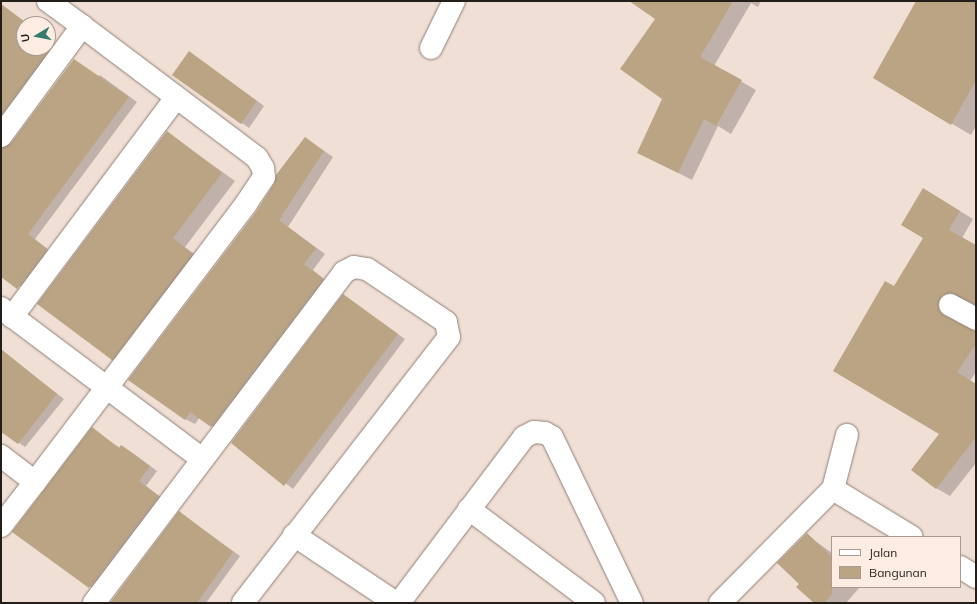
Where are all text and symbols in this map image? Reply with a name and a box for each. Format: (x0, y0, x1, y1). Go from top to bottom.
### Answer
north arrow (16, 16, 56, 56)
text: U (18, 33, 33, 43)
legend (831, 536, 961, 588)
text: Jalan (869, 545, 897, 560)
text: Bangunan (869, 565, 927, 580)

